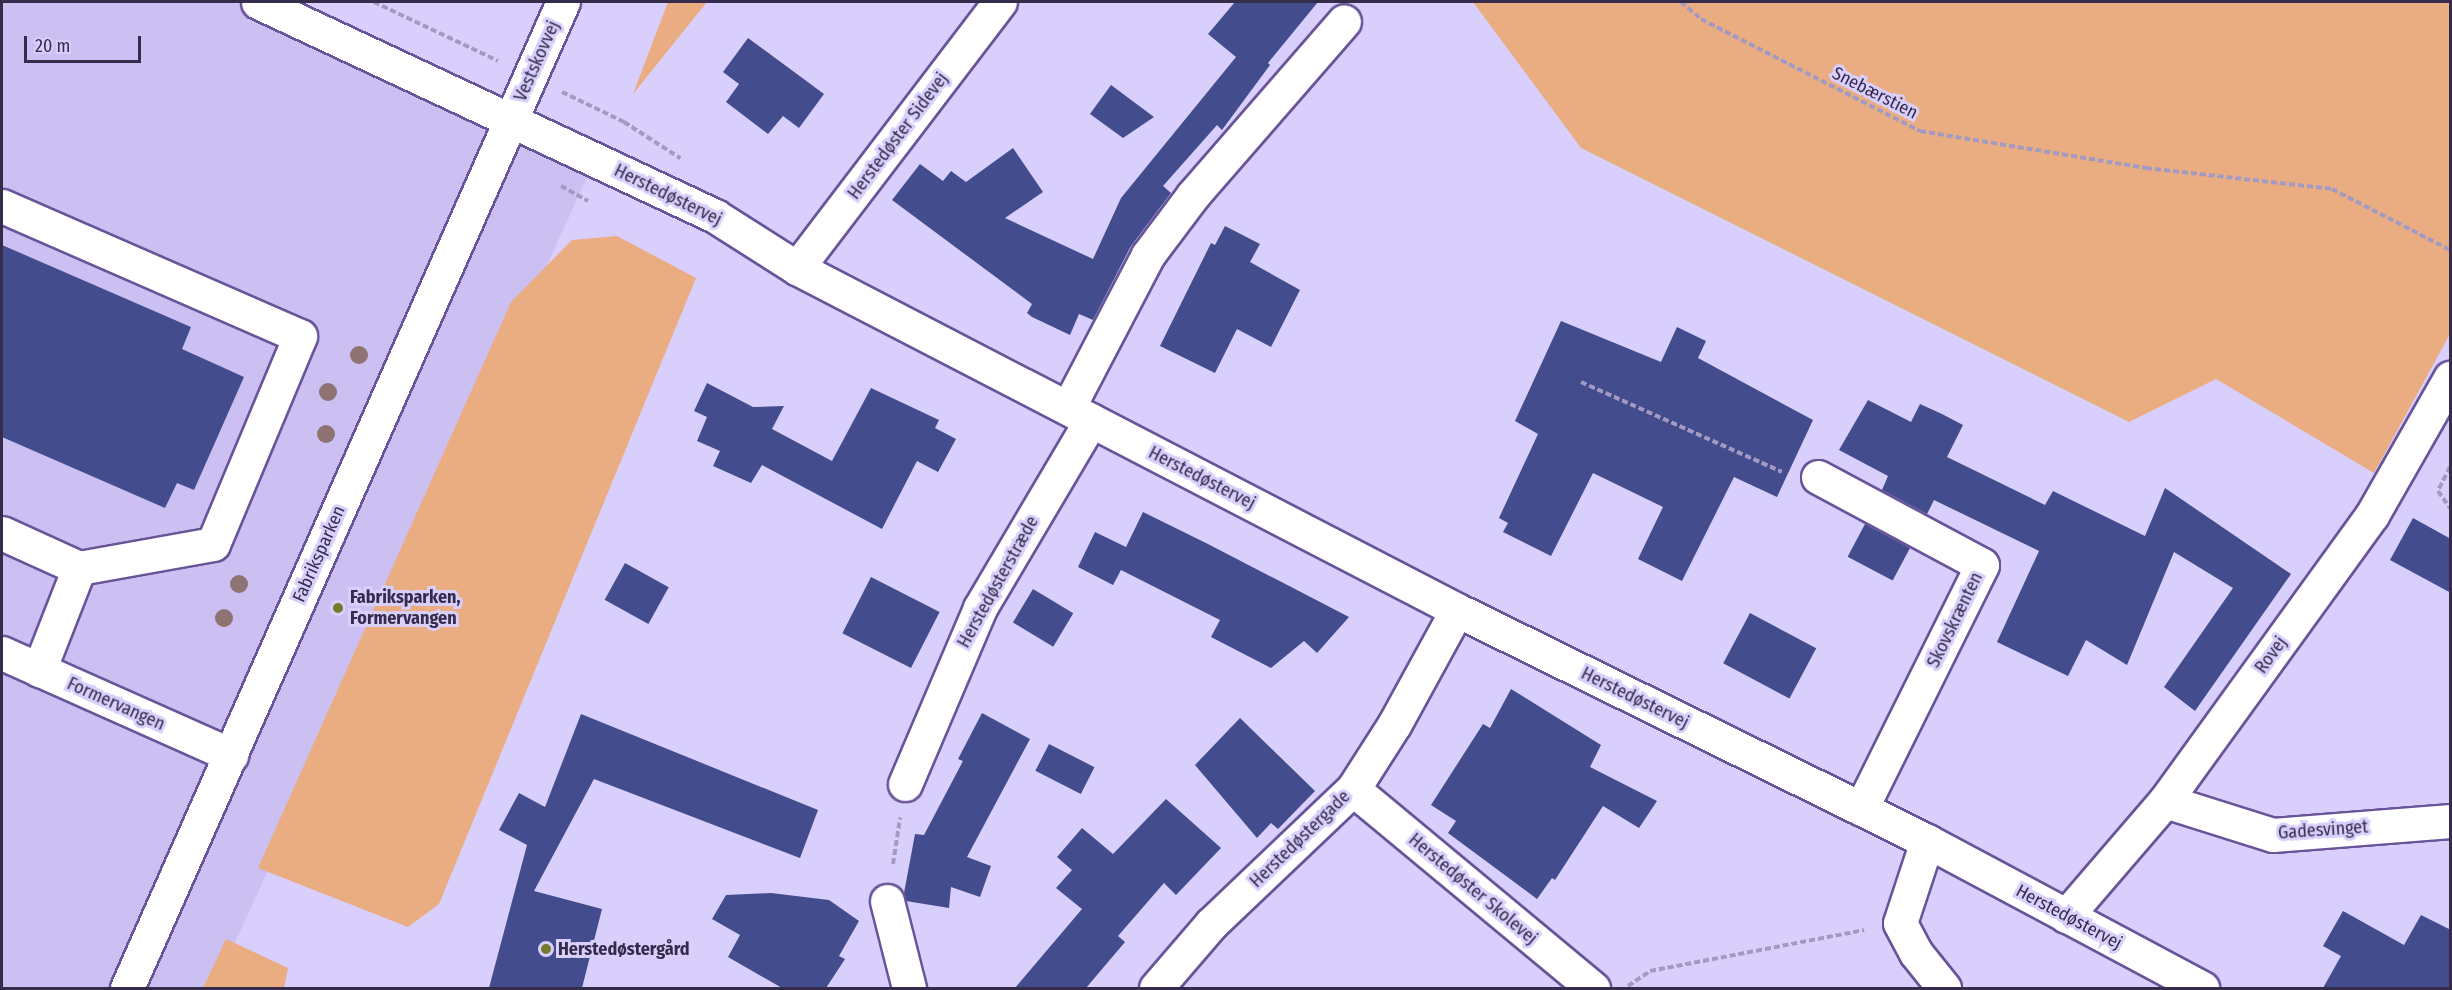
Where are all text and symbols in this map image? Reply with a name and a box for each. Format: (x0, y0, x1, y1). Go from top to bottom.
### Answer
street label: Vestskovvej (510, 17, 564, 105)
scale bar (27, 24, 144, 62)
text: 20 m (35, 35, 70, 57)
street label: Snebærstien (1829, 62, 1921, 124)
street label: Herstedøster Sidevej (843, 68, 953, 204)
street label: Herstedøstervej (611, 160, 725, 230)
street label: Herstedøstervej (1145, 442, 1259, 514)
street label: Fabriksparken (288, 503, 350, 605)
street label: Herstedøsterstræde (953, 512, 1043, 652)
street label: Skovskrænten (1923, 569, 1987, 671)
place label: Fabriksparken, Formervangen (350, 587, 461, 630)
marker: Fabriksparken, Formervangen (331, 601, 345, 615)
street label: Rovej (2250, 632, 2292, 678)
street label: Herstedøstervej (1578, 663, 1692, 733)
street label: Formervangen (64, 673, 168, 735)
street label: Herstedøstergade (1245, 786, 1355, 892)
street label: Gadesvinget (2277, 816, 2369, 844)
street label: Herstedøster Skolevej (1404, 829, 1542, 949)
street label: Herstedøstervej (2012, 880, 2126, 954)
place label: Herstedøstergård (558, 938, 690, 960)
marker: Herstedøstergård (539, 942, 553, 956)

